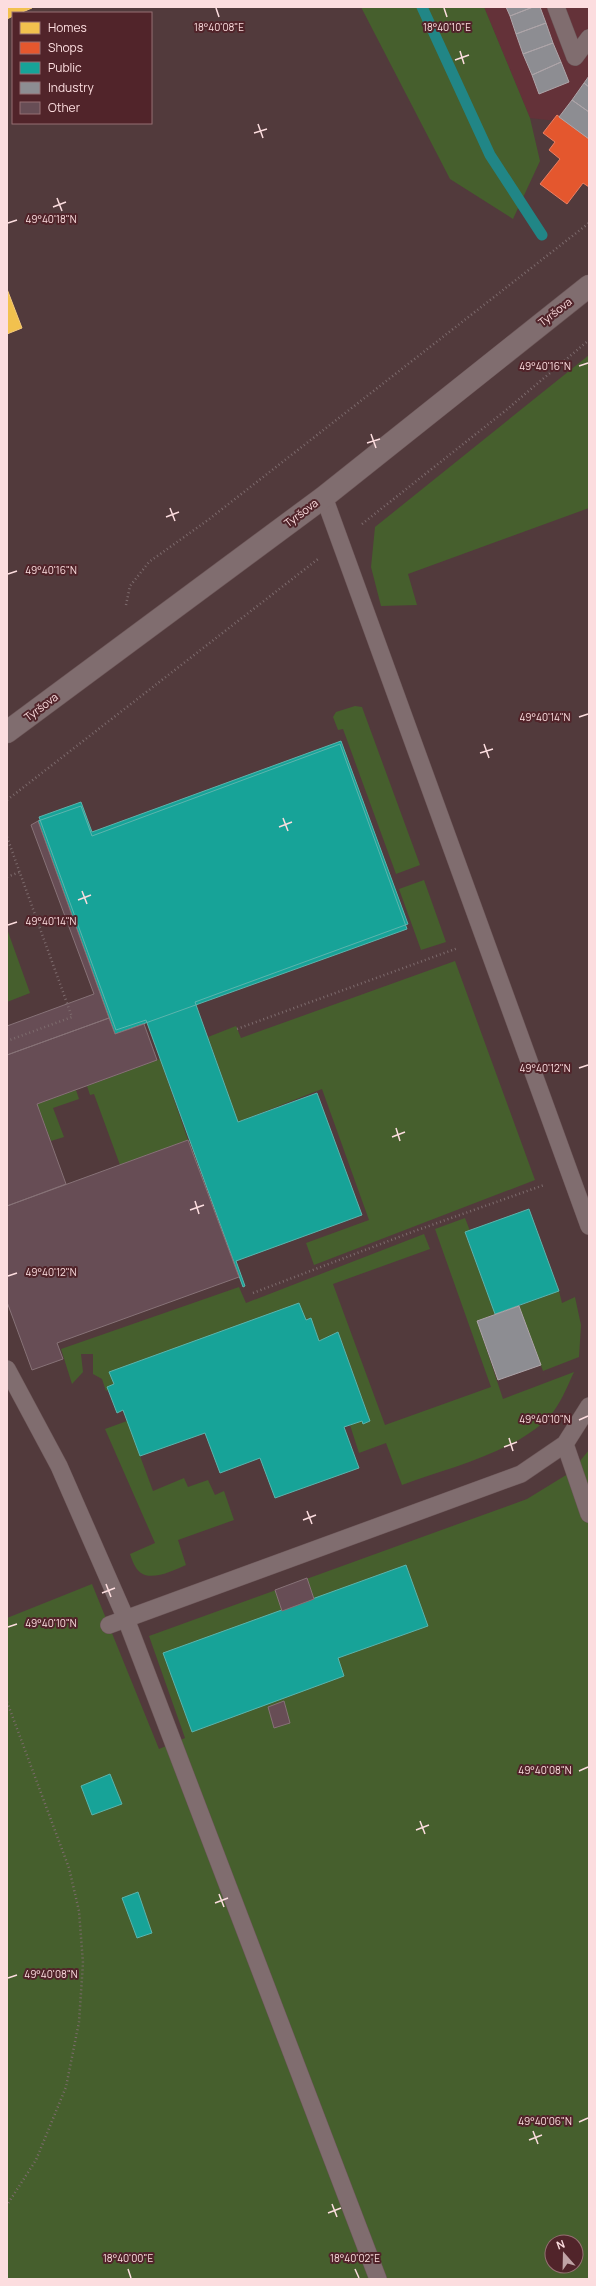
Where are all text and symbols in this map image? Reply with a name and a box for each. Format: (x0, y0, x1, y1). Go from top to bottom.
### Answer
legend (12, 12, 152, 124)
text: Homes (48, 19, 87, 36)
text: 18°40'08"E (194, 20, 244, 34)
text: 18°40'10"E (423, 20, 471, 34)
text: Shops (48, 39, 83, 56)
text: Public (48, 59, 82, 76)
text: Industry (48, 79, 94, 96)
text: Other (48, 99, 81, 116)
text: 49°40'18"N (25, 212, 77, 226)
street label: Tyršova (535, 294, 575, 329)
text: 49°40'16"N (519, 359, 571, 373)
street label: Tyršova (281, 495, 321, 530)
text: 49°40'16"N (25, 563, 77, 577)
street label: Tyršova (21, 689, 61, 724)
text: 49°40'14"N (520, 710, 571, 724)
text: 49°40'14"N (26, 914, 77, 928)
text: 49°40'12"N (520, 1061, 571, 1075)
text: 49°40'12"N (26, 1265, 77, 1279)
text: 49°40'10"N (519, 1412, 571, 1426)
text: 49°40'10"N (25, 1616, 77, 1630)
text: 49°40'08"N (518, 1763, 572, 1777)
text: 49°40'08"N (24, 1967, 78, 1981)
text: 49°40'06"N (518, 2114, 572, 2128)
north arrow (544, 2234, 584, 2274)
text: N (554, 2236, 567, 2253)
text: 18°40'00"E (103, 2251, 153, 2265)
text: 18°40'02"E (330, 2251, 380, 2265)

